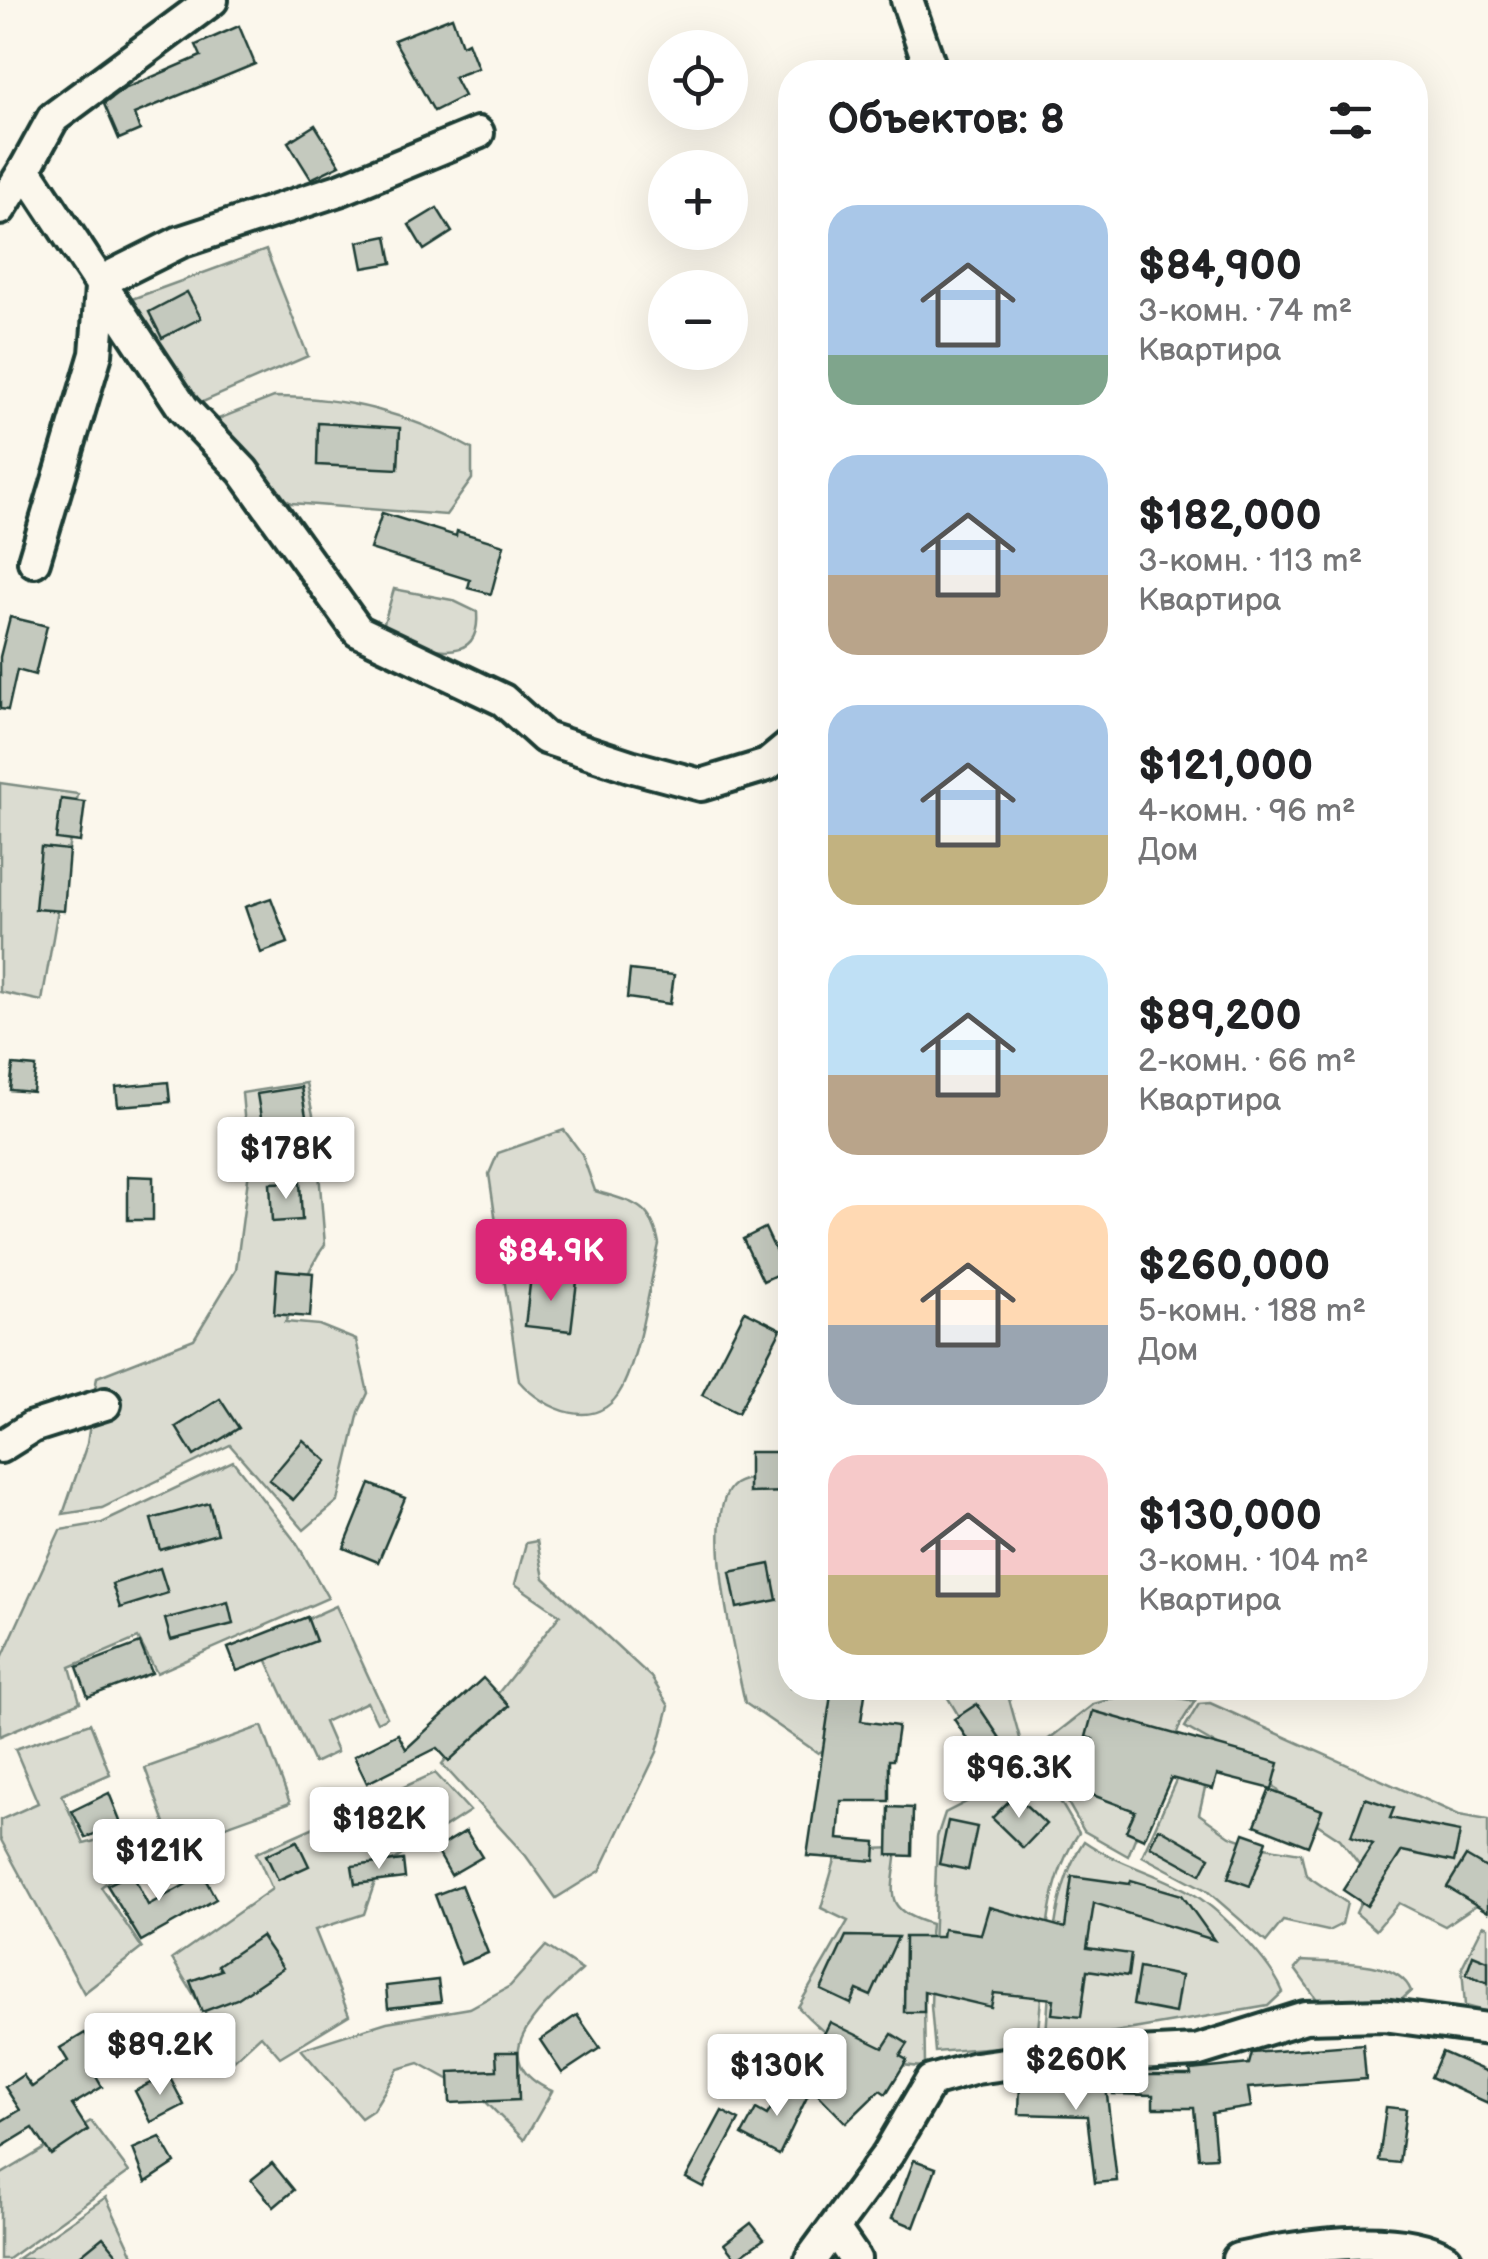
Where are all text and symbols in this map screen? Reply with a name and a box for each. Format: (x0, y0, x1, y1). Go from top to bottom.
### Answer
map controls (648, 30, 748, 370)
button: locate (648, 30, 748, 130)
icon: filters (1323, 93, 1378, 148)
text: Объектов: 8 (828, 95, 1065, 146)
button: + (648, 150, 748, 250)
text: $84,900 (1138, 241, 1302, 292)
icon: home (908, 245, 1028, 365)
button: − (648, 270, 748, 370)
text: 3-комн. · 74 m² (1138, 292, 1352, 331)
text: Квартира (1138, 331, 1281, 370)
text: $182,000 (1138, 491, 1322, 542)
icon: home (908, 495, 1028, 615)
text: 3-комн. · 113 m² (1138, 542, 1362, 581)
text: Квартира (1138, 581, 1281, 620)
text: $121,000 (1138, 741, 1313, 792)
icon: home (908, 745, 1028, 865)
text: 4-комн. · 96 m² (1138, 792, 1356, 831)
text: Дом (1138, 831, 1198, 870)
text: $89,200 (1138, 991, 1302, 1042)
icon: home (908, 995, 1028, 1115)
text: 2-комн. · 66 m² (1138, 1042, 1356, 1081)
text: Квартира (1138, 1081, 1281, 1120)
pin: $178K (216, 1117, 356, 1202)
text: $178K (239, 1130, 333, 1169)
pin: $84.9K (470, 1219, 632, 1304)
text: $84.9K (498, 1232, 604, 1271)
text: $260,000 (1138, 1241, 1330, 1292)
icon: home (908, 1245, 1028, 1365)
text: 5-комн. · 188 m² (1138, 1292, 1366, 1331)
text: Дом (1138, 1331, 1198, 1370)
text: $130,000 (1138, 1491, 1322, 1542)
icon: home (908, 1495, 1028, 1615)
text: 3-комн. · 104 m² (1138, 1542, 1369, 1581)
text: Квартира (1138, 1581, 1281, 1620)
pin: $96.3K (938, 1736, 1100, 1821)
text: $96.3K (966, 1749, 1072, 1788)
pin: $182K (309, 1787, 449, 1872)
text: $182K (332, 1800, 426, 1839)
pin: $121K (89, 1819, 229, 1904)
text: $121K (115, 1832, 203, 1871)
pin: $89.2K (79, 2013, 241, 2098)
text: $89.2K (106, 2026, 214, 2065)
pin: $260K (1006, 2028, 1146, 2113)
pin: $130K (707, 2034, 847, 2119)
text: $260K (1025, 2041, 1127, 2080)
text: $130K (730, 2047, 824, 2086)

